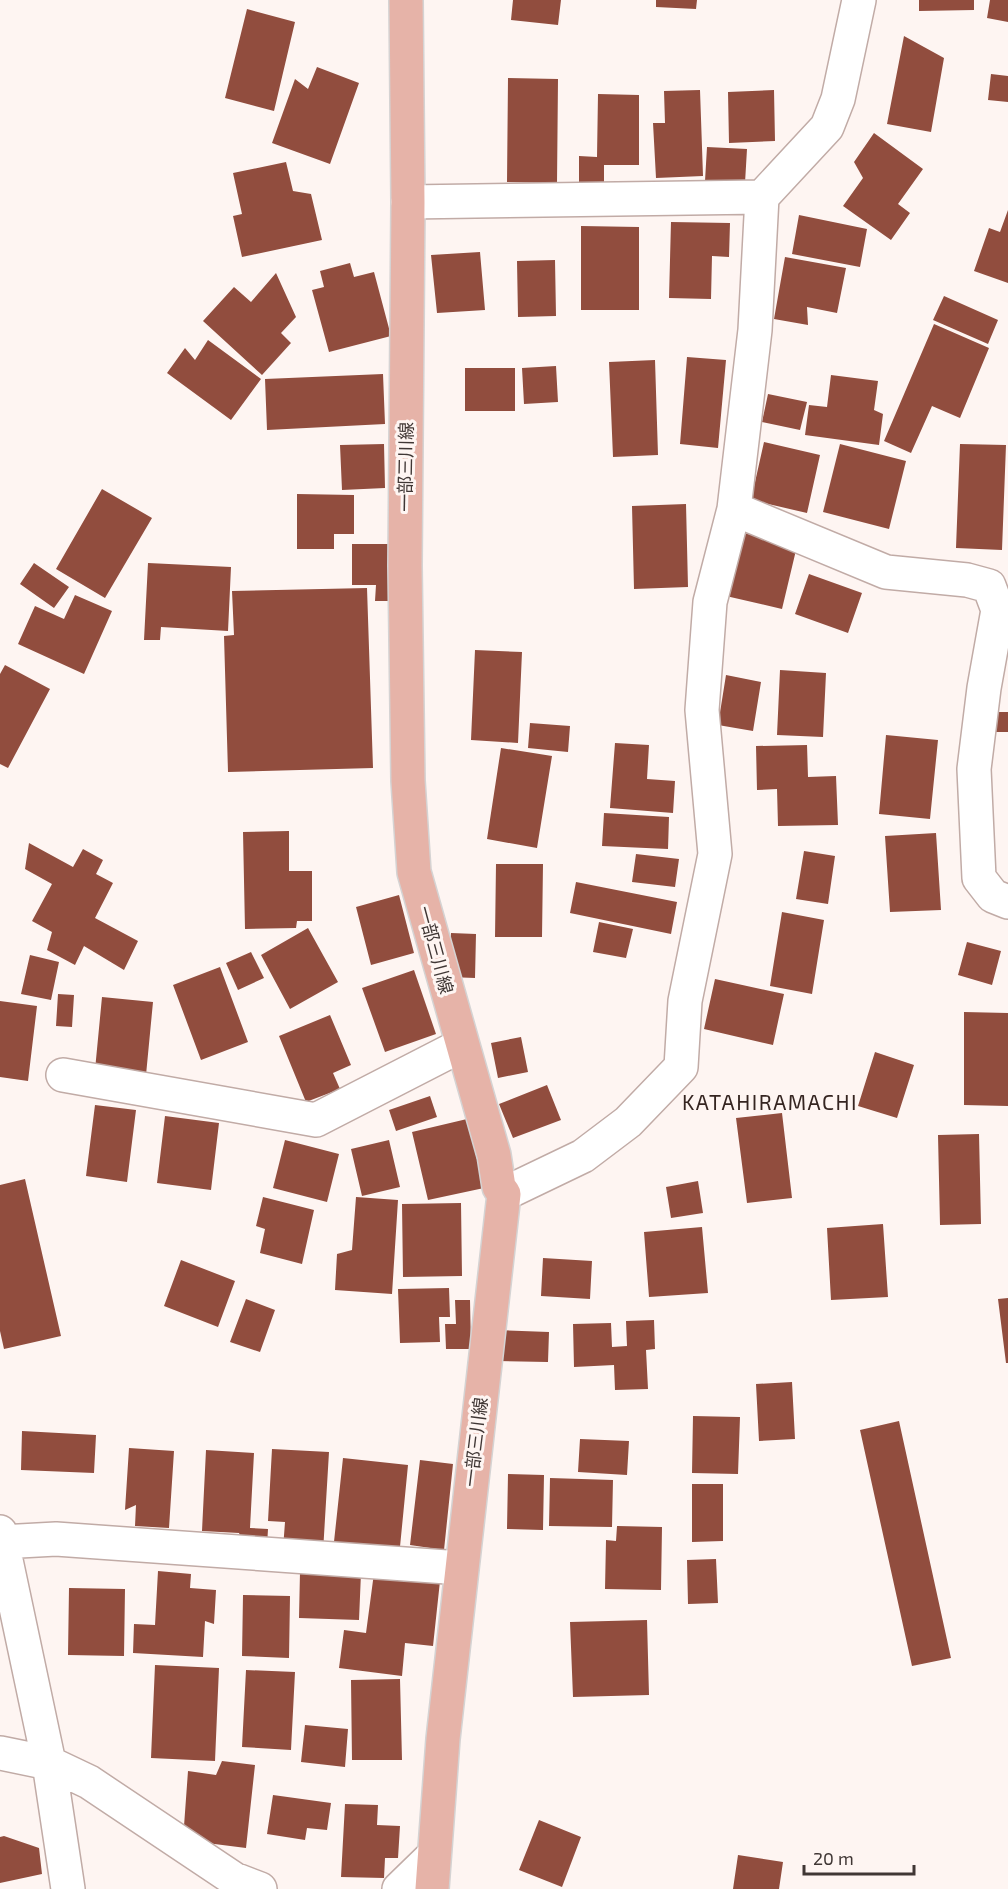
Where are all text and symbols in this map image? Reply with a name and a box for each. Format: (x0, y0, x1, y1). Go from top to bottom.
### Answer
street label: 一部三川線 (393, 422, 417, 512)
street label: 一部三川線 (414, 903, 458, 996)
district label: KATAHIRAMACHI (682, 1089, 858, 1114)
street label: 一部三川線 (459, 1396, 491, 1488)
scale bar (804, 1838, 914, 1876)
text: 20 m (813, 1847, 854, 1869)

